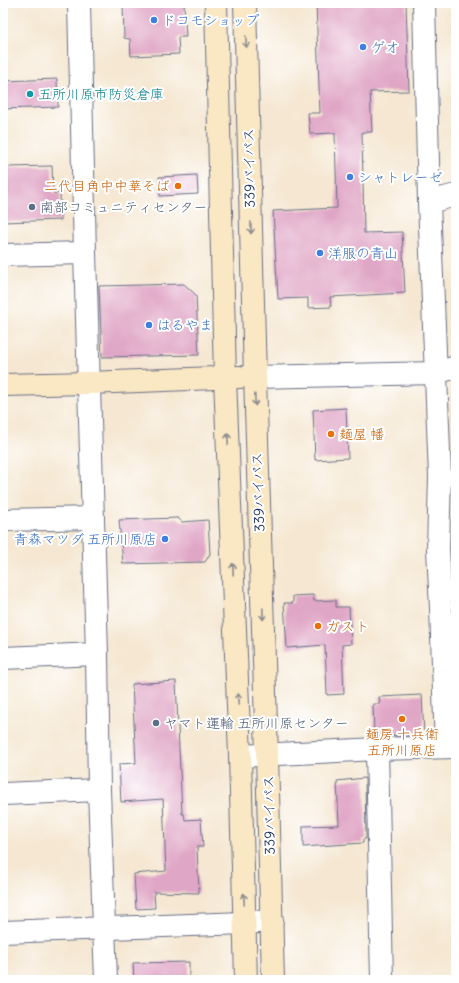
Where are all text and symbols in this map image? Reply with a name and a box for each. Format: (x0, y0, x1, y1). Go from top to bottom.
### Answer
place label: ドコモショップ (162, 11, 259, 29)
marker: ドコモショップ (149, 15, 159, 25)
one-way arrow (242, 35, 250, 48)
place label: ゲオ (371, 38, 399, 56)
marker: ゲオ (358, 42, 368, 52)
place label: 五所川原市防災倉庫 (38, 85, 164, 103)
marker: 五所川原市防災倉庫 (25, 89, 35, 99)
street label: 339バイパス (239, 128, 259, 208)
place label: シャトレーゼ (358, 168, 443, 186)
marker: シャトレーゼ (345, 172, 355, 182)
place label: 二代目角中中華そば (44, 177, 170, 195)
marker: 二代目角中中華そば (173, 181, 183, 191)
place label: 南部コミュニティセンター (40, 198, 207, 216)
marker: 南部コミュニティセンター (27, 202, 37, 212)
one-way arrow (247, 221, 254, 234)
place label: 洋服の青山 (328, 244, 398, 262)
marker: 洋服の青山 (315, 248, 325, 258)
place label: はるやま (157, 316, 213, 334)
marker: はるやま (144, 320, 154, 330)
one-way arrow (252, 393, 259, 406)
place label: 麺屋 幡 (339, 425, 384, 443)
marker: 麺屋 幡 (326, 429, 336, 439)
one-way arrow (224, 433, 231, 446)
street label: 339バイパス (248, 452, 268, 532)
place label: 青森マツダ 五所川原店 (14, 530, 157, 548)
marker: 青森マツダ 五所川原店 (160, 534, 170, 544)
one-way arrow (229, 563, 236, 576)
one-way arrow (259, 607, 266, 620)
place label: ガスト (326, 617, 369, 635)
marker: ガスト (313, 621, 323, 631)
one-way arrow (234, 693, 241, 706)
place label: ヤマト運輸 五所川原センター (164, 714, 349, 732)
marker: 麺房 十兵衛 五所川原店 (397, 714, 407, 724)
marker: ヤマト運輸 五所川原センター (151, 718, 161, 728)
place label: 麺房 十兵衛 五所川原店 (365, 725, 439, 759)
street label: 339バイパス (259, 775, 279, 855)
one-way arrow (240, 893, 248, 906)

